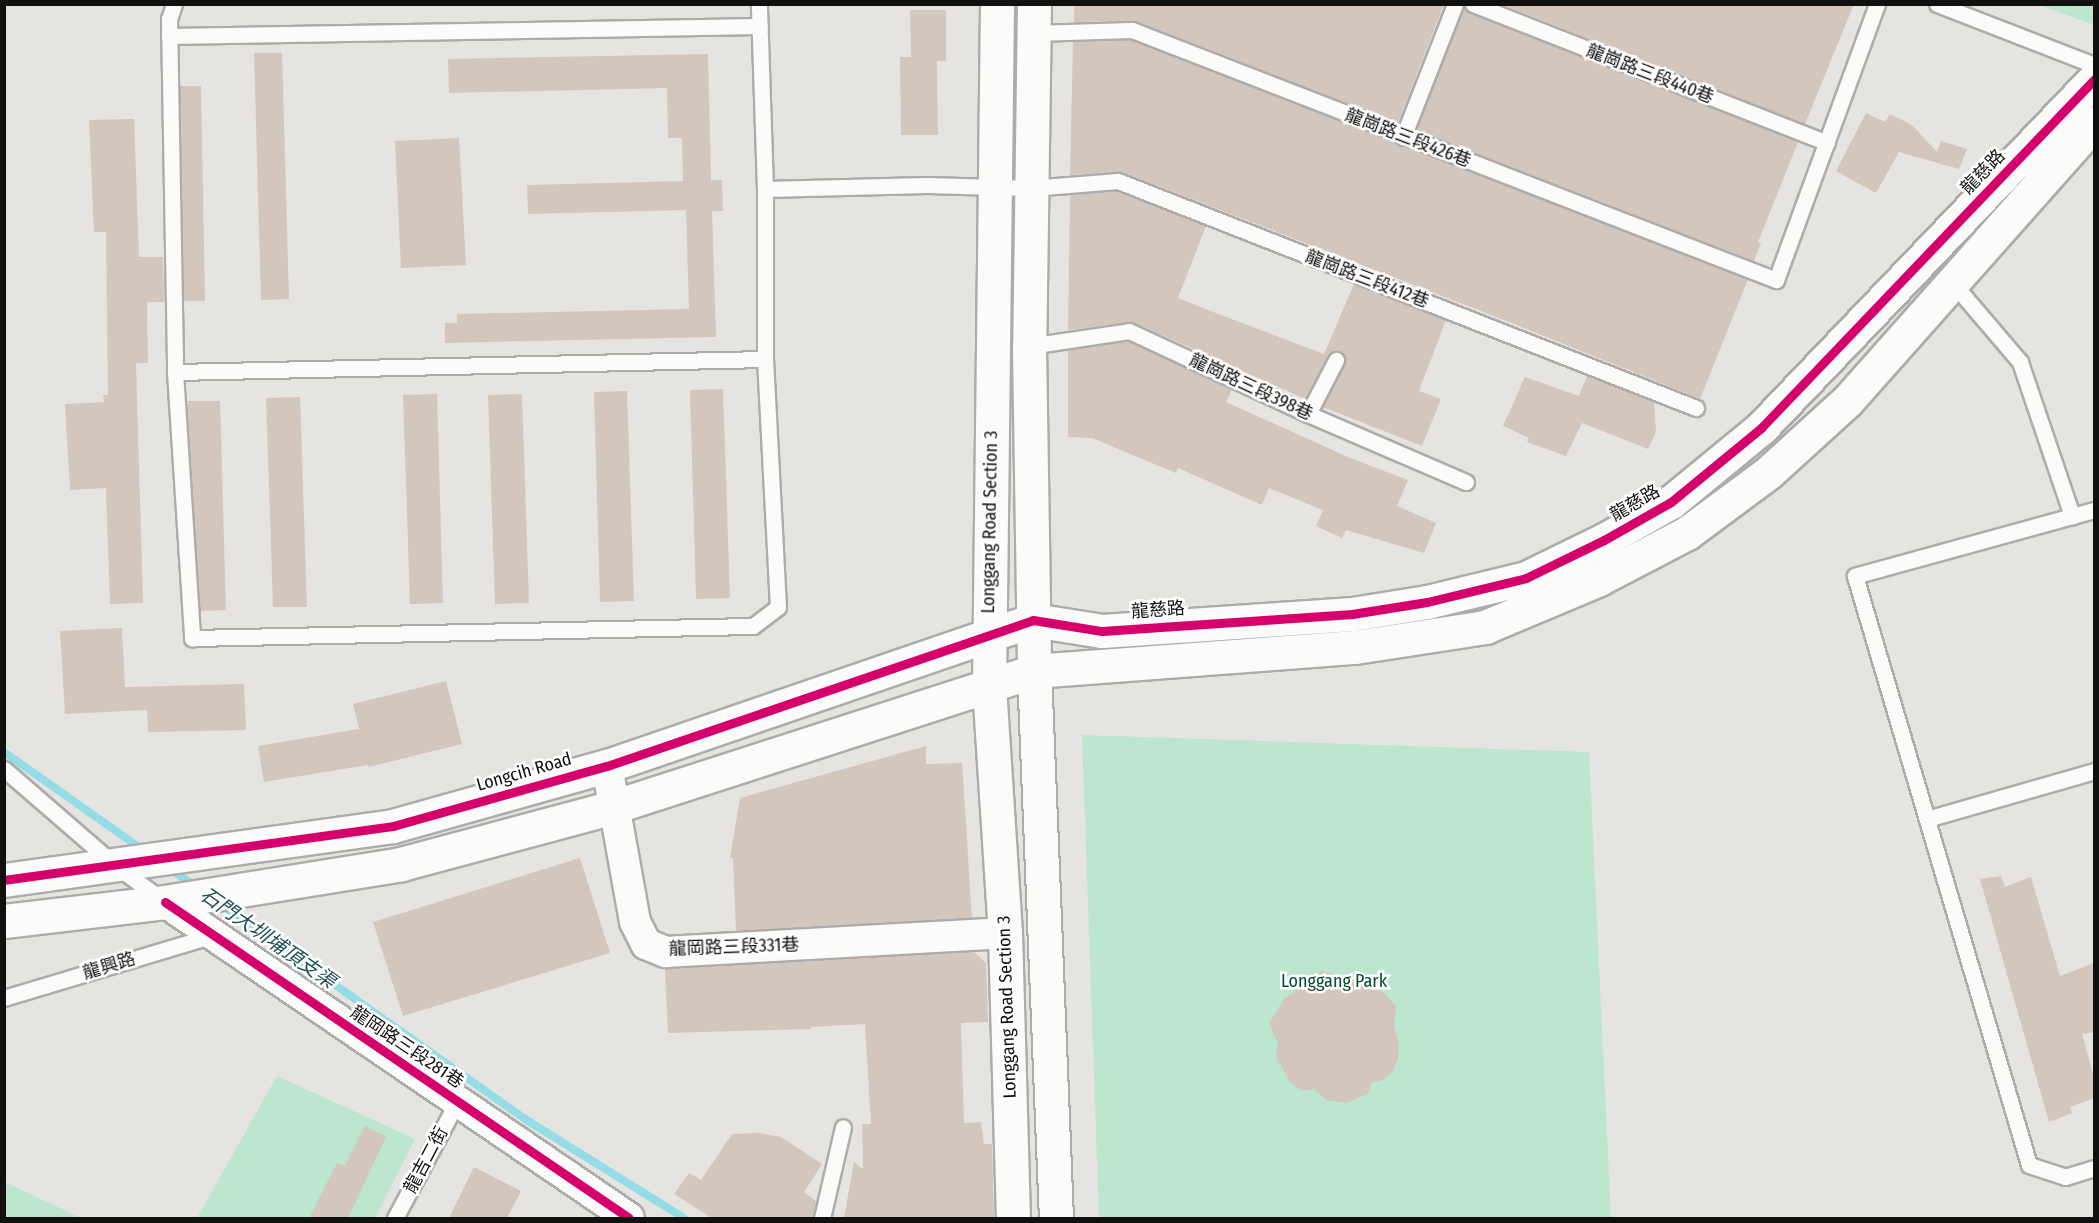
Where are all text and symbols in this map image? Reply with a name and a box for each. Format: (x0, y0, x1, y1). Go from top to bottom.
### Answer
street label: 龍崗路三段440巷 (1583, 40, 1717, 108)
street label: 龍崗路三段426巷 (1342, 104, 1474, 172)
street label: 龍慈路 (1956, 145, 2010, 199)
street label: 龍崗路三段412巷 (1302, 245, 1432, 313)
street label: 龍崗路三段398巷 (1186, 349, 1316, 425)
street label: Longgang Road Section 3 (978, 430, 1002, 614)
street label: 龍慈路 (1606, 480, 1664, 526)
street label: 龍慈路 (1130, 597, 1186, 623)
street label: Longcih Road (474, 748, 574, 796)
water label: 石門大圳埔頂支渠 (196, 882, 340, 994)
street label: Longgang Road Section 3 (993, 915, 1021, 1099)
street label: 龍岡路三段331巷 (668, 934, 800, 960)
street label: 龍興路 (80, 948, 138, 984)
park label: Longgang Park (1281, 970, 1387, 992)
street label: 龍岡路三段281巷 (346, 1001, 468, 1093)
street label: 龍吉二街 (400, 1123, 452, 1197)

